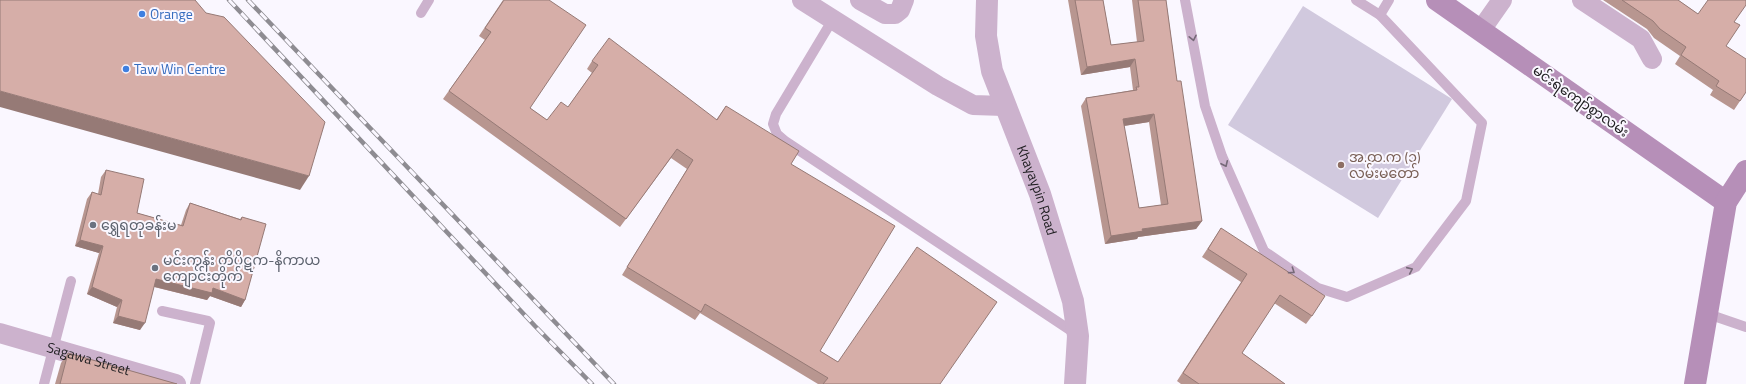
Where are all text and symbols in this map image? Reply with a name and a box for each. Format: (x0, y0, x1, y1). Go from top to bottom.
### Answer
place label: Orange (150, 3, 193, 24)
marker: Orange (137, 9, 147, 19)
one-way arrow (1188, 35, 1196, 41)
place label: Taw Win Centre (134, 58, 226, 79)
street label: မင်းရဲကျော်စွာလမ်း (1528, 59, 1634, 143)
marker: Taw Win Centre (121, 64, 131, 74)
street label: Khayaypin Road (1012, 142, 1063, 238)
place label: အ.ထ.က (၁) လမ်းမတော် (1349, 146, 1421, 183)
one-way arrow (1220, 159, 1228, 167)
marker: အ.ထ.က (၁) လမ်းမတော် (1336, 160, 1346, 170)
place label: ရွှေရတုခန်းမ (101, 214, 176, 237)
marker: ရွှေရတုခန်းမ (88, 220, 98, 230)
place label: မင်းကွန်း တိပိဋက-နိကာယ ကျောင်းတိုက် (163, 249, 320, 288)
marker: မင်းကွန်း တိပိဋက-နိကာယ ကျောင်းတိုက် (150, 263, 160, 273)
one-way arrow (1288, 266, 1295, 274)
one-way arrow (1406, 267, 1413, 275)
street label: Sagawa Street (44, 336, 133, 380)

